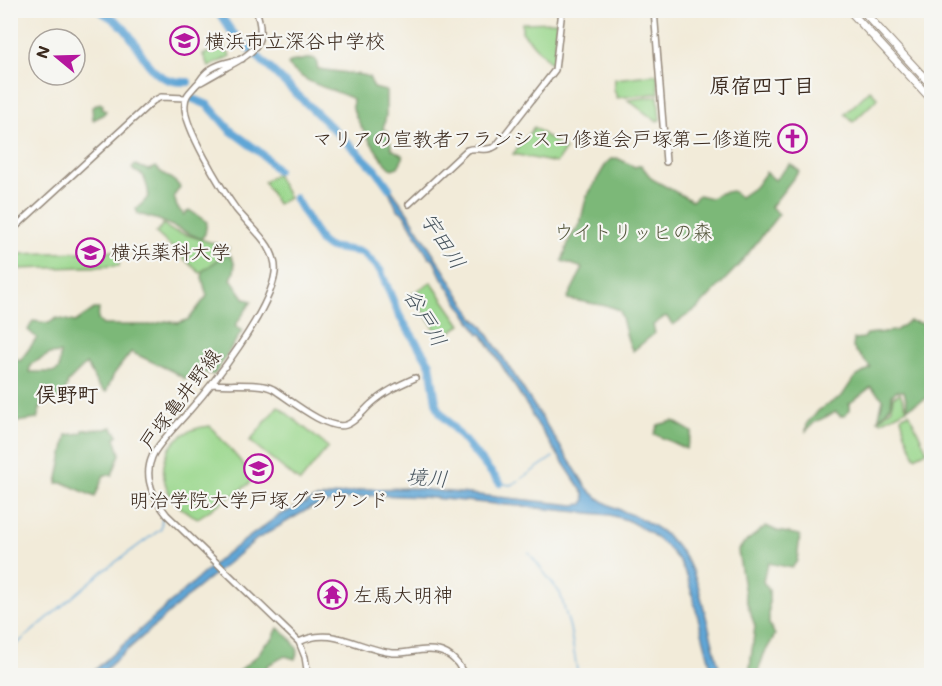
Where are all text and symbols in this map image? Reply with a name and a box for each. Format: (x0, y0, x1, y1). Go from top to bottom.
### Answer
school or university icon: 横浜市立深谷中学校 (168, 25, 200, 57)
north arrow (27, 27, 87, 87)
place label: 横浜市立深谷中学校 (205, 27, 385, 53)
text: N (30, 43, 54, 61)
district label: 原宿四丁目 (710, 71, 815, 98)
church icon: マリアの宣教者フランシスコ修道会戸塚第二修道院 (777, 123, 809, 155)
place label: マリアの宣教者フランシスコ修道会戸塚第二修道院 (312, 125, 772, 151)
water label: 宇田川 (416, 206, 473, 274)
park label: ウイトリッヒの森 (553, 218, 713, 244)
school or university icon: 横浜薬科大学 (74, 236, 106, 268)
place label: 横浜薬科大学 (111, 238, 231, 264)
water label: 谷戸川 (399, 283, 454, 351)
street label: 戸塚亀井野線 (133, 343, 226, 454)
district label: 俣野町 (36, 380, 99, 407)
school or university icon: 明治学院大学戸塚グラウンド (243, 453, 275, 485)
water label: 境川 (405, 462, 449, 491)
place label: 明治学院大学戸塚グラウンド (129, 486, 389, 512)
temple icon: 左馬大明神 (316, 579, 348, 611)
place label: 左馬大明神 (353, 581, 453, 607)

